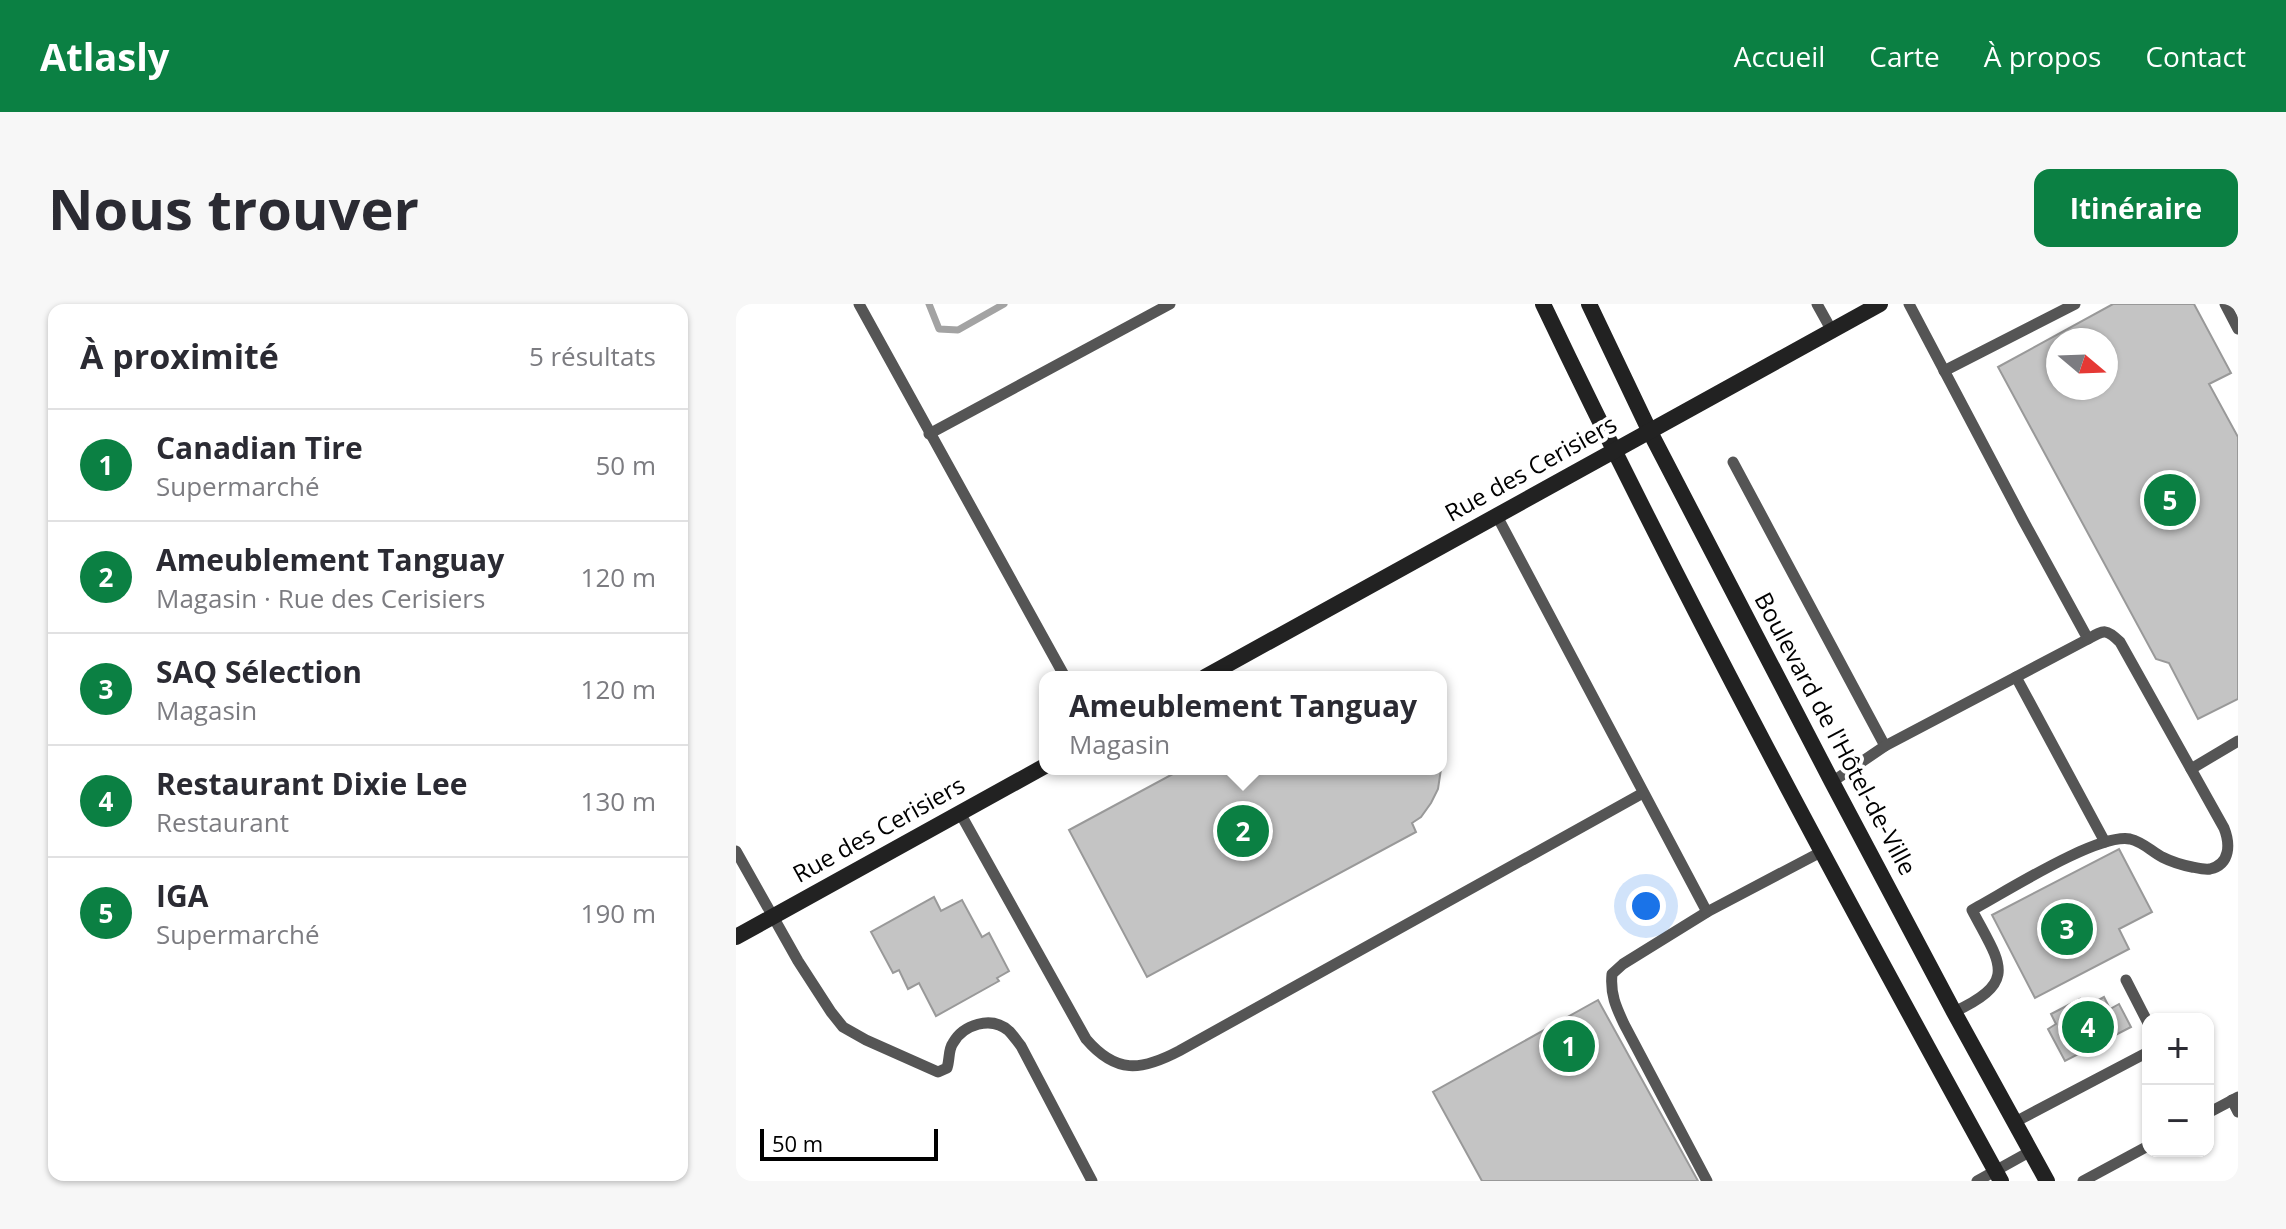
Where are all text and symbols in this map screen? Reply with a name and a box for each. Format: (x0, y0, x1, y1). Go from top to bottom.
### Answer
text: Atlasly (40, 30, 169, 82)
text: Accueil (1734, 37, 1825, 75)
text: Carte (1869, 37, 1940, 75)
text: À propos (1984, 37, 2101, 75)
text: Contact (2145, 37, 2246, 75)
button: Itinéraire (2034, 169, 2238, 247)
text: Nous trouver (48, 170, 419, 246)
north arrow (2046, 328, 2118, 400)
text: À proximité (80, 333, 279, 379)
text: 5 résultats (529, 338, 656, 374)
street label: Rue des Cerisiers (1438, 407, 1622, 529)
text: Canadian Tire (156, 427, 363, 468)
text: 1 (99, 447, 113, 483)
text: 50 m (595, 447, 656, 483)
text: Supermarché (156, 468, 319, 504)
pin: 5 (2144, 470, 2196, 530)
text: Ameublement Tanguay (156, 539, 504, 580)
text: 2 (99, 559, 113, 595)
text: 120 m (581, 559, 656, 595)
text: Magasin · Rue des Cerisiers (156, 580, 485, 616)
street label: Boulevard de l'Hôtel-de-Ville (1748, 586, 1925, 880)
text: SAQ Sélection (156, 651, 362, 692)
text: 3 (99, 671, 113, 707)
text: 120 m (581, 671, 656, 707)
popup (1039, 671, 1447, 775)
text: Ameublement Tanguay (1069, 685, 1417, 726)
text: Magasin (156, 692, 257, 728)
text: Magasin (1069, 726, 1170, 762)
text: Restaurant Dixie Lee (156, 763, 467, 804)
street label: Rue des Cerisiers (786, 768, 970, 890)
text: 4 (99, 783, 113, 819)
text: 130 m (581, 783, 656, 819)
pin: 2 (1217, 801, 1269, 861)
text: Restaurant (156, 804, 289, 840)
text: IGA (156, 875, 208, 916)
your location (1626, 886, 1666, 926)
text: 5 (99, 895, 113, 931)
text: 190 m (581, 895, 656, 931)
pin: 3 (2041, 899, 2093, 959)
text: Supermarché (156, 916, 319, 952)
pin: 4 (2062, 997, 2114, 1057)
map controls (2142, 1013, 2214, 1157)
button: + (2142, 1013, 2214, 1085)
pin: 1 (1543, 1016, 1595, 1076)
button: − (2142, 1085, 2214, 1157)
scale bar (760, 1125, 938, 1161)
text: 50 m (772, 1128, 823, 1158)

